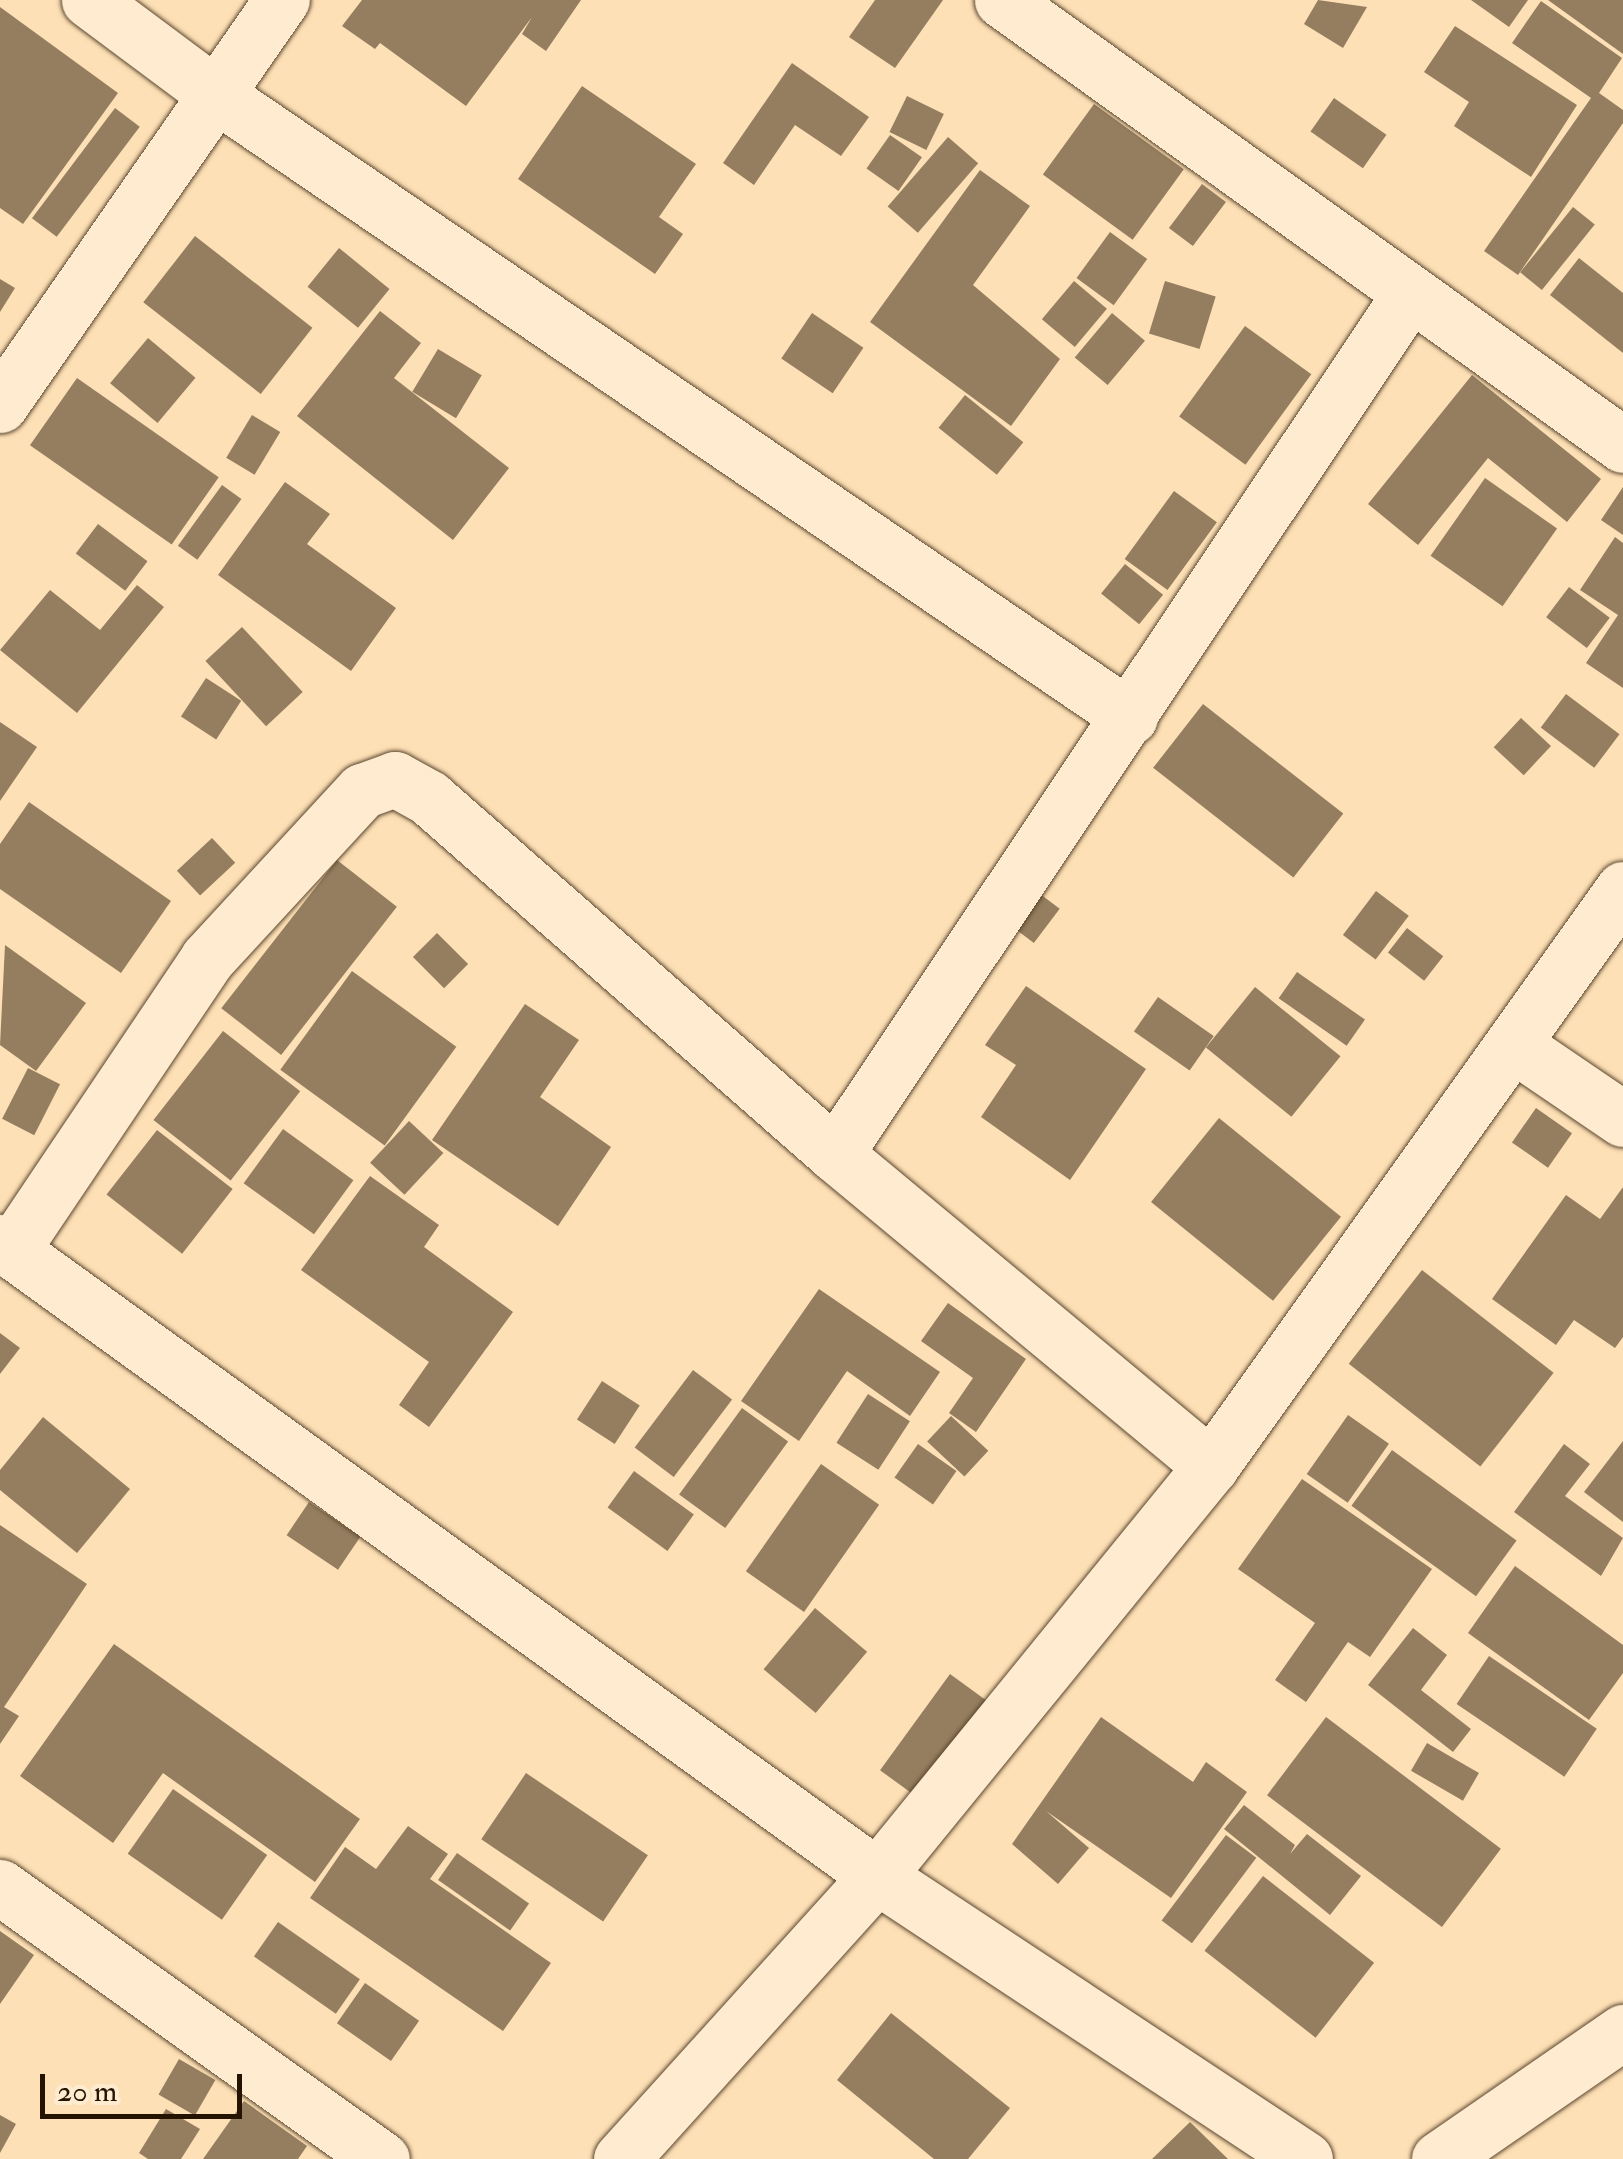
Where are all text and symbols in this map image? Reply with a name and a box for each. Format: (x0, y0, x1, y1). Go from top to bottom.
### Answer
scale bar (45, 2054, 248, 2116)
text: 20 m (57, 2073, 117, 2110)

